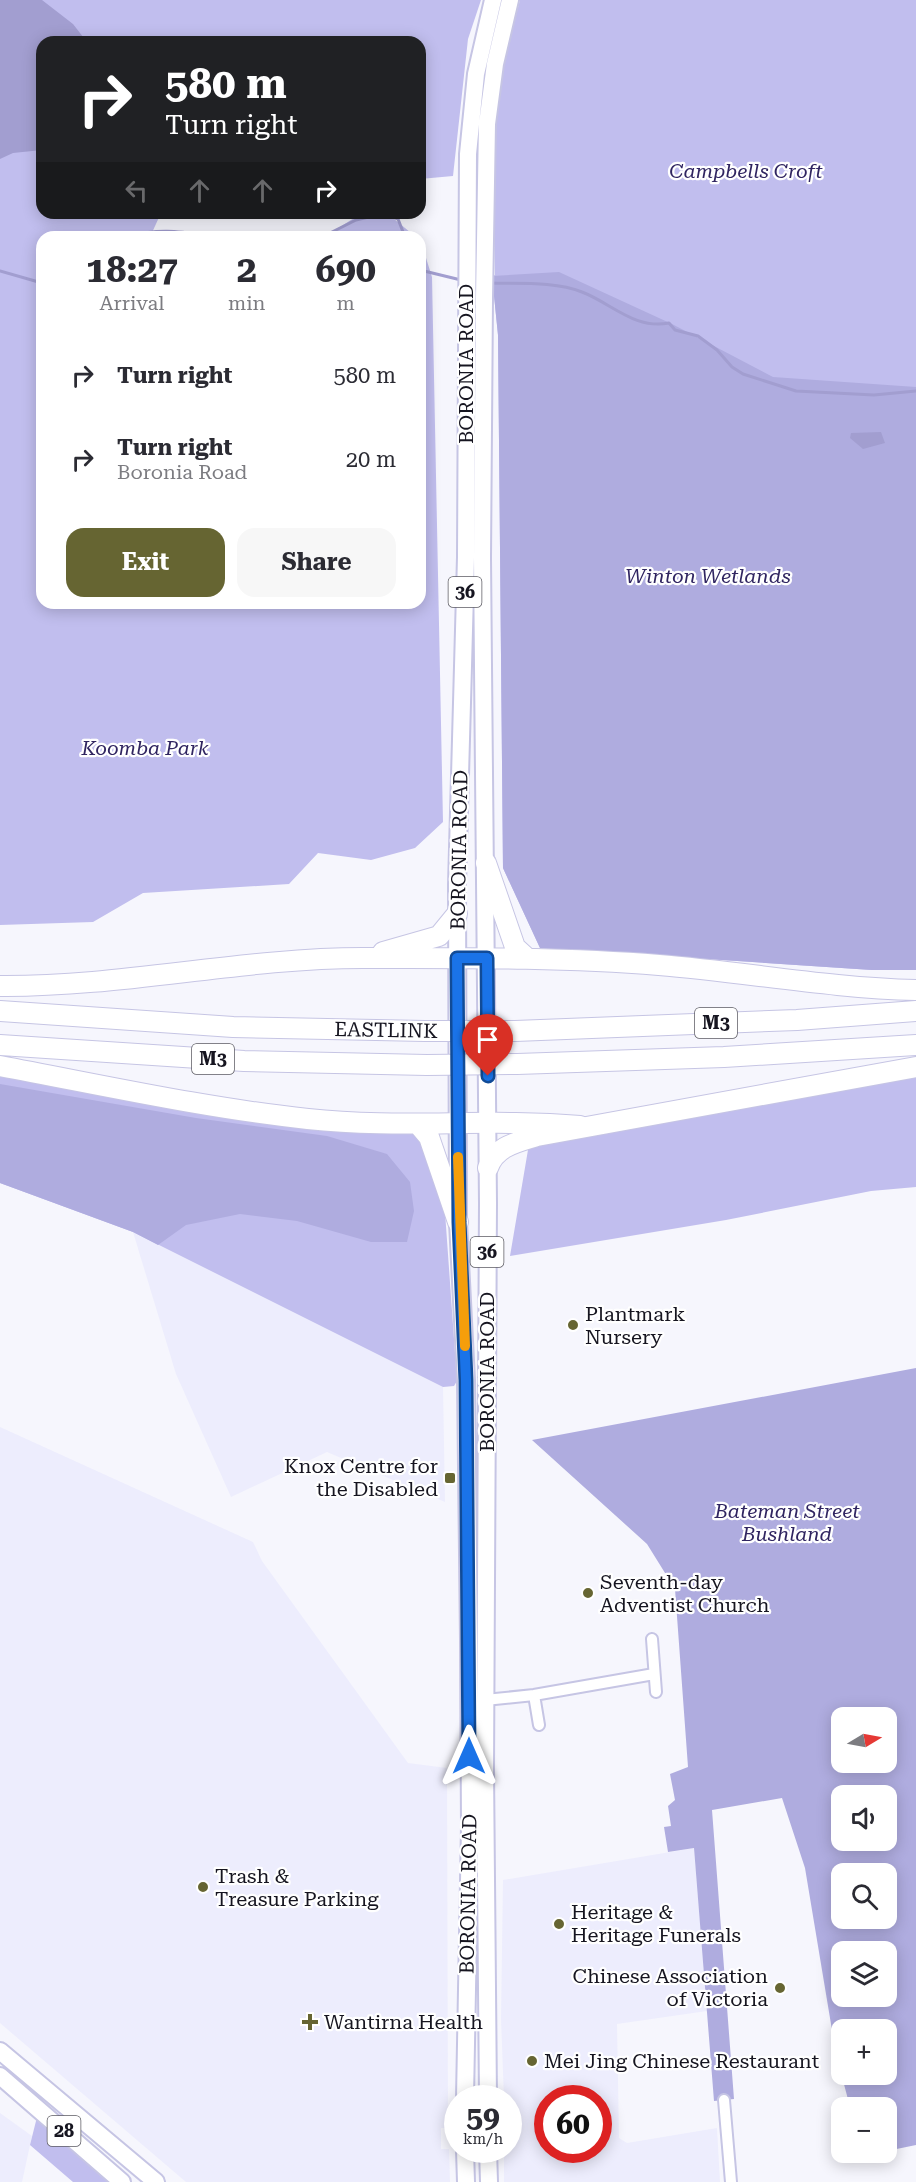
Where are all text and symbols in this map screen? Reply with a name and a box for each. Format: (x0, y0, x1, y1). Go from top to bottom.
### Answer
text: 580 m (165, 59, 287, 108)
icon: right (66, 60, 144, 138)
text: Turn right (165, 109, 298, 141)
park label: Campbells Croft (669, 159, 823, 183)
icon: left (120, 174, 153, 207)
icon: ahead (183, 174, 216, 207)
icon: ahead (246, 174, 279, 207)
icon: right (309, 174, 342, 207)
text: 18:27 (86, 249, 178, 291)
text: 2 (237, 249, 257, 291)
text: 690 (316, 249, 376, 291)
street label: BORONIA ROAD (454, 284, 478, 444)
text: Arrival (99, 291, 164, 315)
text: min (228, 291, 265, 315)
text: m (337, 291, 355, 315)
icon: right (66, 359, 99, 392)
text: Turn right (117, 363, 232, 388)
text: 580 m (333, 363, 396, 388)
text: Turn right (117, 435, 232, 460)
icon: right (66, 443, 99, 476)
text: 20 m (346, 447, 396, 472)
text: Boronia Road (117, 460, 247, 484)
button: Exit (66, 528, 225, 597)
button: Share (237, 528, 396, 597)
park label: Winton Wetlands (625, 564, 791, 588)
road number: 36 (448, 577, 482, 607)
park label: Koomba Park (80, 736, 209, 760)
street label: BORONIA ROAD (446, 770, 472, 930)
road number: M3 (695, 1008, 737, 1038)
pin (462, 1014, 513, 1076)
street label: EASTLINK (334, 1017, 438, 1043)
icon: arrive (471, 1023, 504, 1056)
road number: M3 (192, 1044, 234, 1074)
road number: 36 (470, 1237, 504, 1267)
street label: BORONIA ROAD (475, 1292, 499, 1452)
place label: Plantmark Nursery (585, 1302, 685, 1349)
marker: Plantmark Nursery (566, 1318, 580, 1332)
place label: Knox Centre for the Disabled (284, 1454, 438, 1501)
marker: Knox Centre for the Disabled (443, 1471, 457, 1485)
park label: Bateman Street Bushland (713, 1499, 860, 1546)
place label: Seventh-day Adventist Church (600, 1570, 770, 1617)
marker: Seventh-day Adventist Church (581, 1586, 595, 1600)
north arrow (831, 1707, 897, 1773)
map controls (831, 1707, 897, 2163)
position arrow (437, 1724, 501, 1788)
button: sound (831, 1785, 897, 1851)
street label: BORONIA ROAD (455, 1814, 481, 1974)
button: search (831, 1863, 897, 1929)
place label: Trash & Treasure Parking (215, 1864, 379, 1911)
marker: Trash & Treasure Parking (196, 1880, 210, 1894)
place label: Heritage & Heritage Funerals (571, 1900, 741, 1947)
marker: Heritage & Heritage Funerals (552, 1917, 566, 1931)
button: layers (831, 1941, 897, 2007)
place label: Chinese Association of Victoria (573, 1964, 768, 2011)
marker: Chinese Association of Victoria (773, 1981, 787, 1995)
place label: Wantirna Health (324, 2010, 483, 2034)
marker: Wantirna Health (301, 2013, 319, 2031)
button: + (831, 2019, 897, 2085)
place label: Mei Jing Chinese Restaurant (544, 2049, 820, 2073)
marker: Mei Jing Chinese Restaurant (525, 2054, 539, 2068)
speed limit sign: 60 (534, 2085, 612, 2163)
button: − (831, 2097, 897, 2163)
text: 59 (466, 2099, 500, 2134)
road number: 28 (48, 2116, 80, 2146)
text: km/h (463, 2130, 503, 2148)

